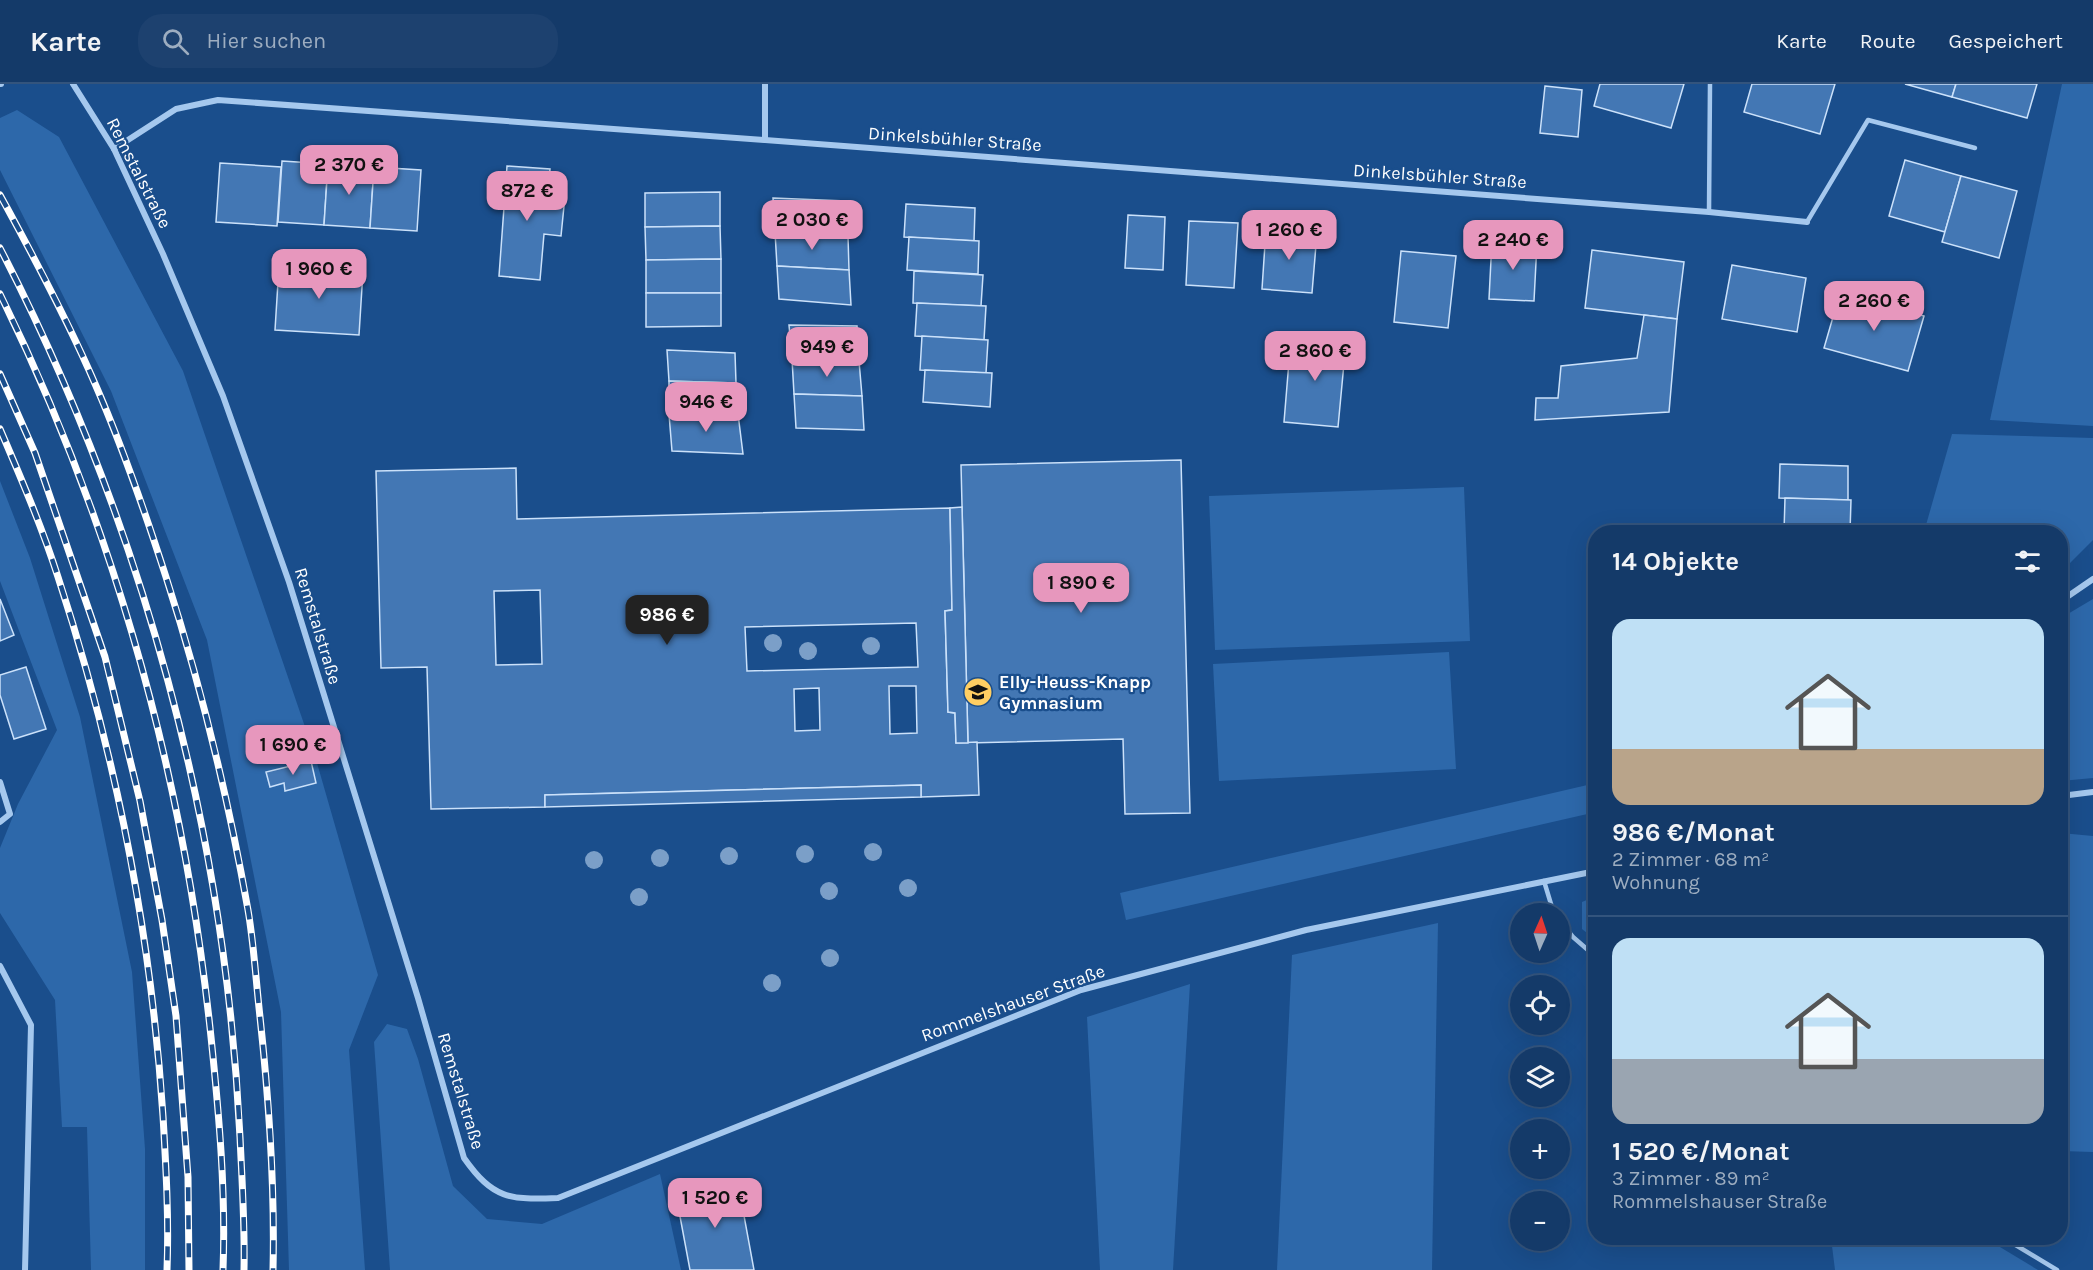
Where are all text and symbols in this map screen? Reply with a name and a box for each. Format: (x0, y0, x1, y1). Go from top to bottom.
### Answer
search box (138, 14, 558, 68)
text: Karte (30, 25, 102, 58)
icon: search (159, 25, 192, 58)
text: Hier suchen (207, 28, 326, 54)
text: Karte (1776, 29, 1827, 53)
text: Route (1860, 29, 1916, 53)
text: Gespeichert (1949, 29, 2063, 53)
street label: Remstalstraße (102, 114, 176, 232)
street label: Dinkelsbühler Straße (868, 122, 1042, 156)
pin: 2 370 € (294, 145, 404, 196)
text: 2 370 € (314, 153, 384, 176)
street label: Dinkelsbühler Straße (1353, 159, 1527, 193)
pin: 872 € (485, 171, 569, 222)
text: 872 € (501, 179, 553, 202)
pin: 2 030 € (757, 200, 867, 251)
text: 2 030 € (776, 208, 848, 231)
pin: 1 260 € (1234, 210, 1344, 261)
text: 1 260 € (1256, 218, 1322, 241)
pin: 2 240 € (1458, 220, 1568, 271)
text: 2 240 € (1477, 228, 1549, 251)
pin: 1 960 € (264, 249, 374, 300)
text: 1 960 € (286, 257, 352, 280)
pin: 2 260 € (1819, 281, 1929, 332)
text: 2 260 € (1838, 289, 1910, 312)
pin: 949 € (785, 327, 869, 378)
pin: 2 860 € (1260, 331, 1370, 382)
text: 949 € (800, 335, 854, 358)
text: 2 860 € (1279, 339, 1351, 362)
pin: 946 € (664, 382, 748, 433)
text: 946 € (679, 390, 733, 413)
icon: filters (2011, 545, 2044, 578)
text: 14 Objekte (1612, 546, 1739, 577)
pin: 1 890 € (1026, 563, 1136, 614)
street label: Remstalstraße (290, 565, 346, 687)
text: 1 890 € (1047, 571, 1115, 594)
pin: 986 € (625, 595, 709, 646)
text: 986 € (640, 603, 695, 626)
icon: home (1774, 658, 1882, 766)
place label: Elly-Heuss-Knapp Gymnasium (999, 671, 1151, 714)
school or university icon: Elly-Heuss-Knapp Gymnasium (962, 676, 994, 708)
pin: 1 690 € (238, 725, 348, 776)
text: 1 690 € (260, 733, 326, 756)
text: 986 €/Monat (1612, 817, 1775, 848)
text: 2 Zimmer · 68 m² (1612, 848, 1769, 871)
text: Wohnung (1612, 871, 1700, 894)
north arrow (1510, 903, 1570, 963)
map controls (1510, 903, 1570, 1251)
street label: Rommelshauser Straße (918, 960, 1108, 1046)
button: locate (1510, 975, 1570, 1035)
icon: home (1774, 977, 1882, 1085)
street label: Remstalstraße (433, 1030, 489, 1152)
button: layers (1510, 1047, 1570, 1107)
button: + (1510, 1119, 1570, 1179)
text: 1 520 €/Monat (1612, 1136, 1790, 1167)
text: 3 Zimmer · 89 m² (1612, 1167, 1770, 1190)
pin: 1 520 € (660, 1178, 770, 1229)
text: 1 520 € (682, 1186, 748, 1209)
text: Rommelshauser Straße (1612, 1190, 1827, 1213)
button: − (1510, 1191, 1570, 1251)

